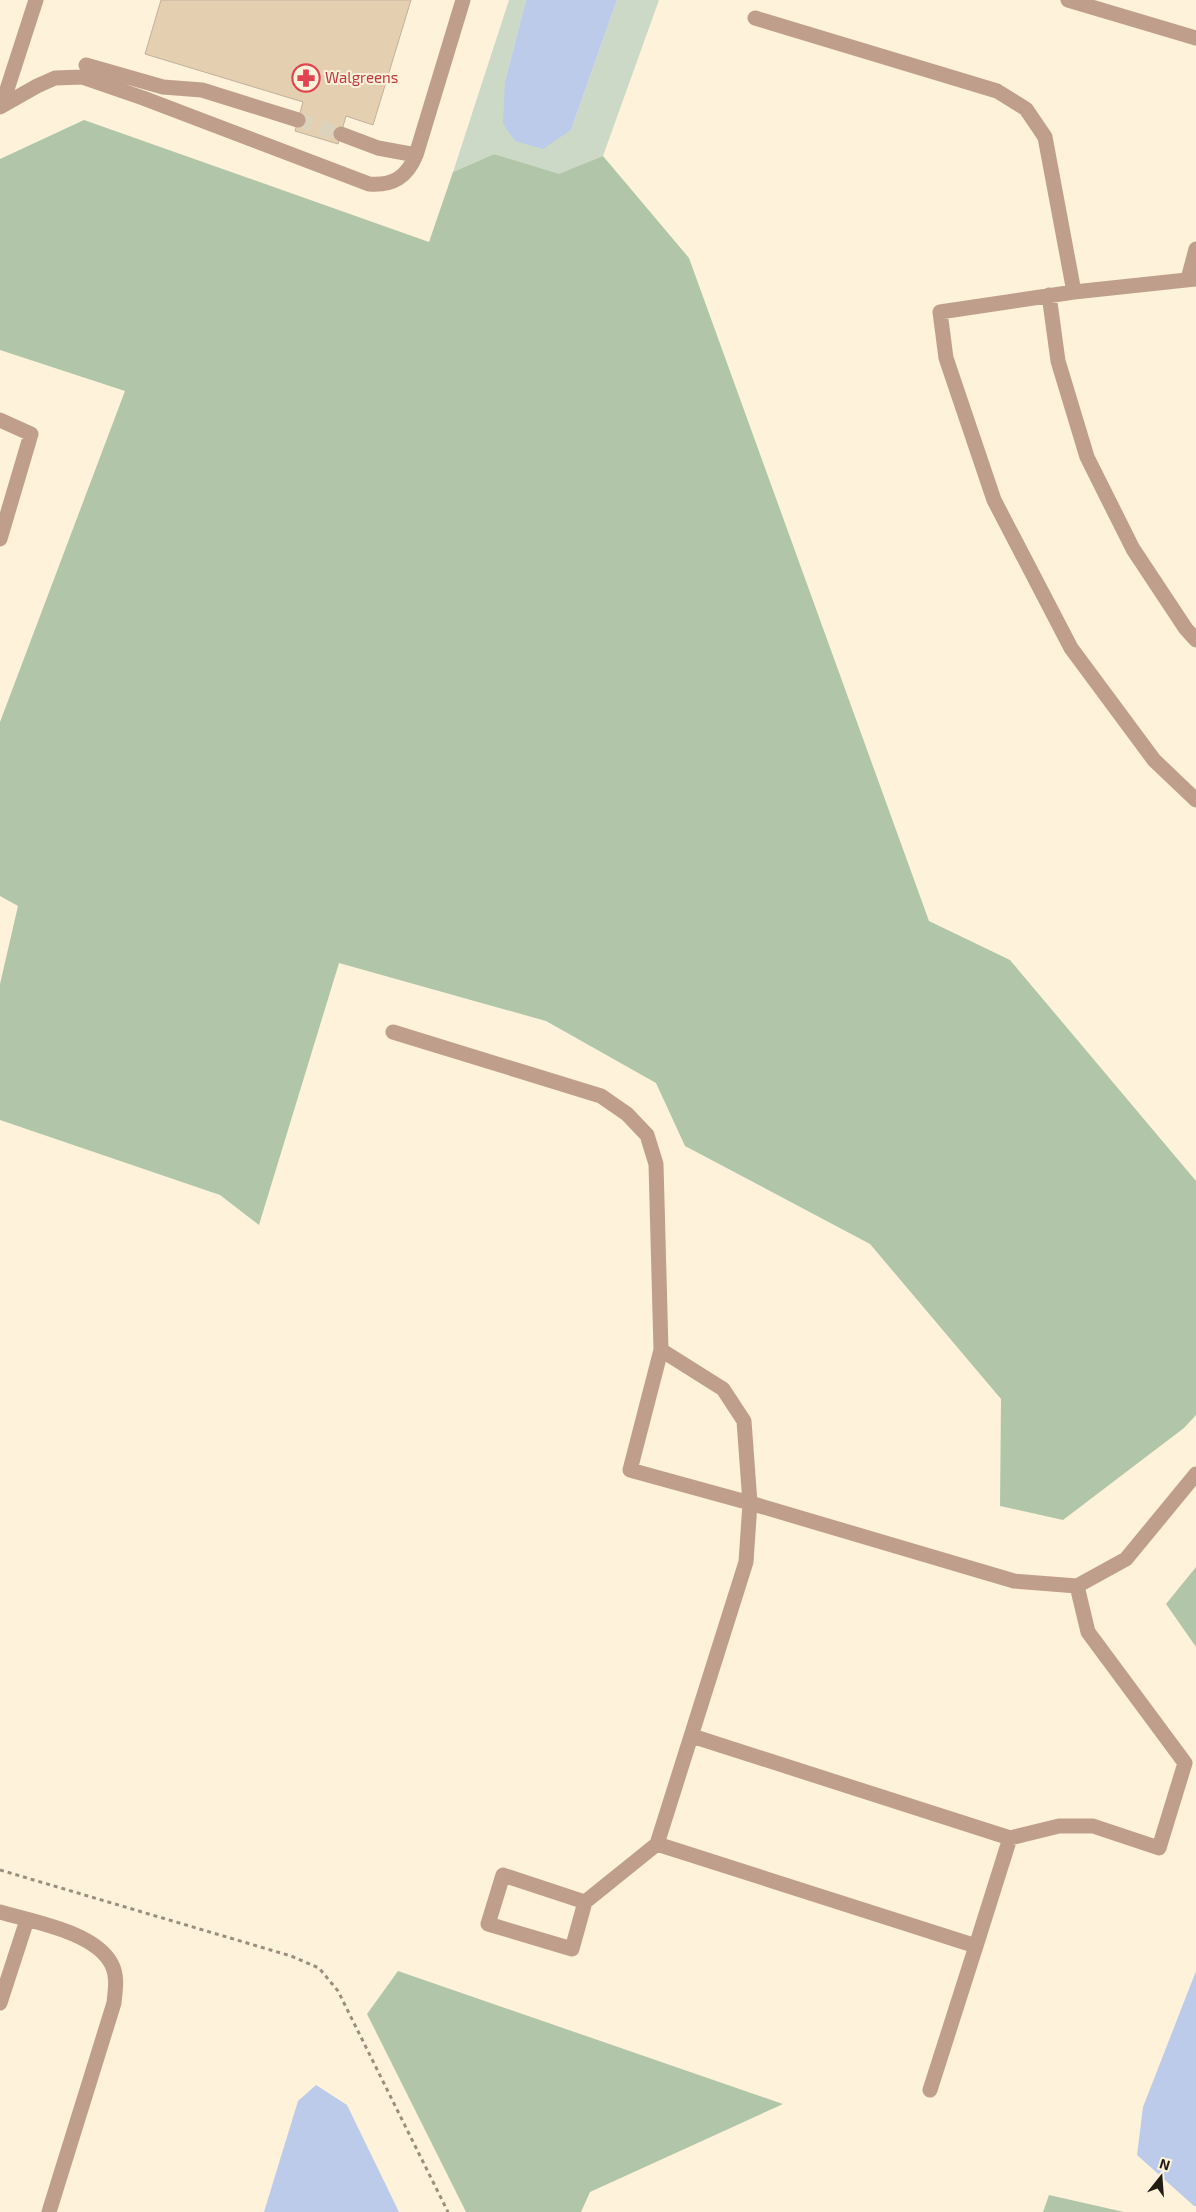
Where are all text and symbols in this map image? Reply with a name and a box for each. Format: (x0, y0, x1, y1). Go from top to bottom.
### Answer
pharmacy icon: Walgreens (291, 63, 321, 93)
place label: Walgreens (325, 68, 398, 86)
north arrow (1136, 2152, 1186, 2202)
text: N (1158, 2154, 1172, 2174)

